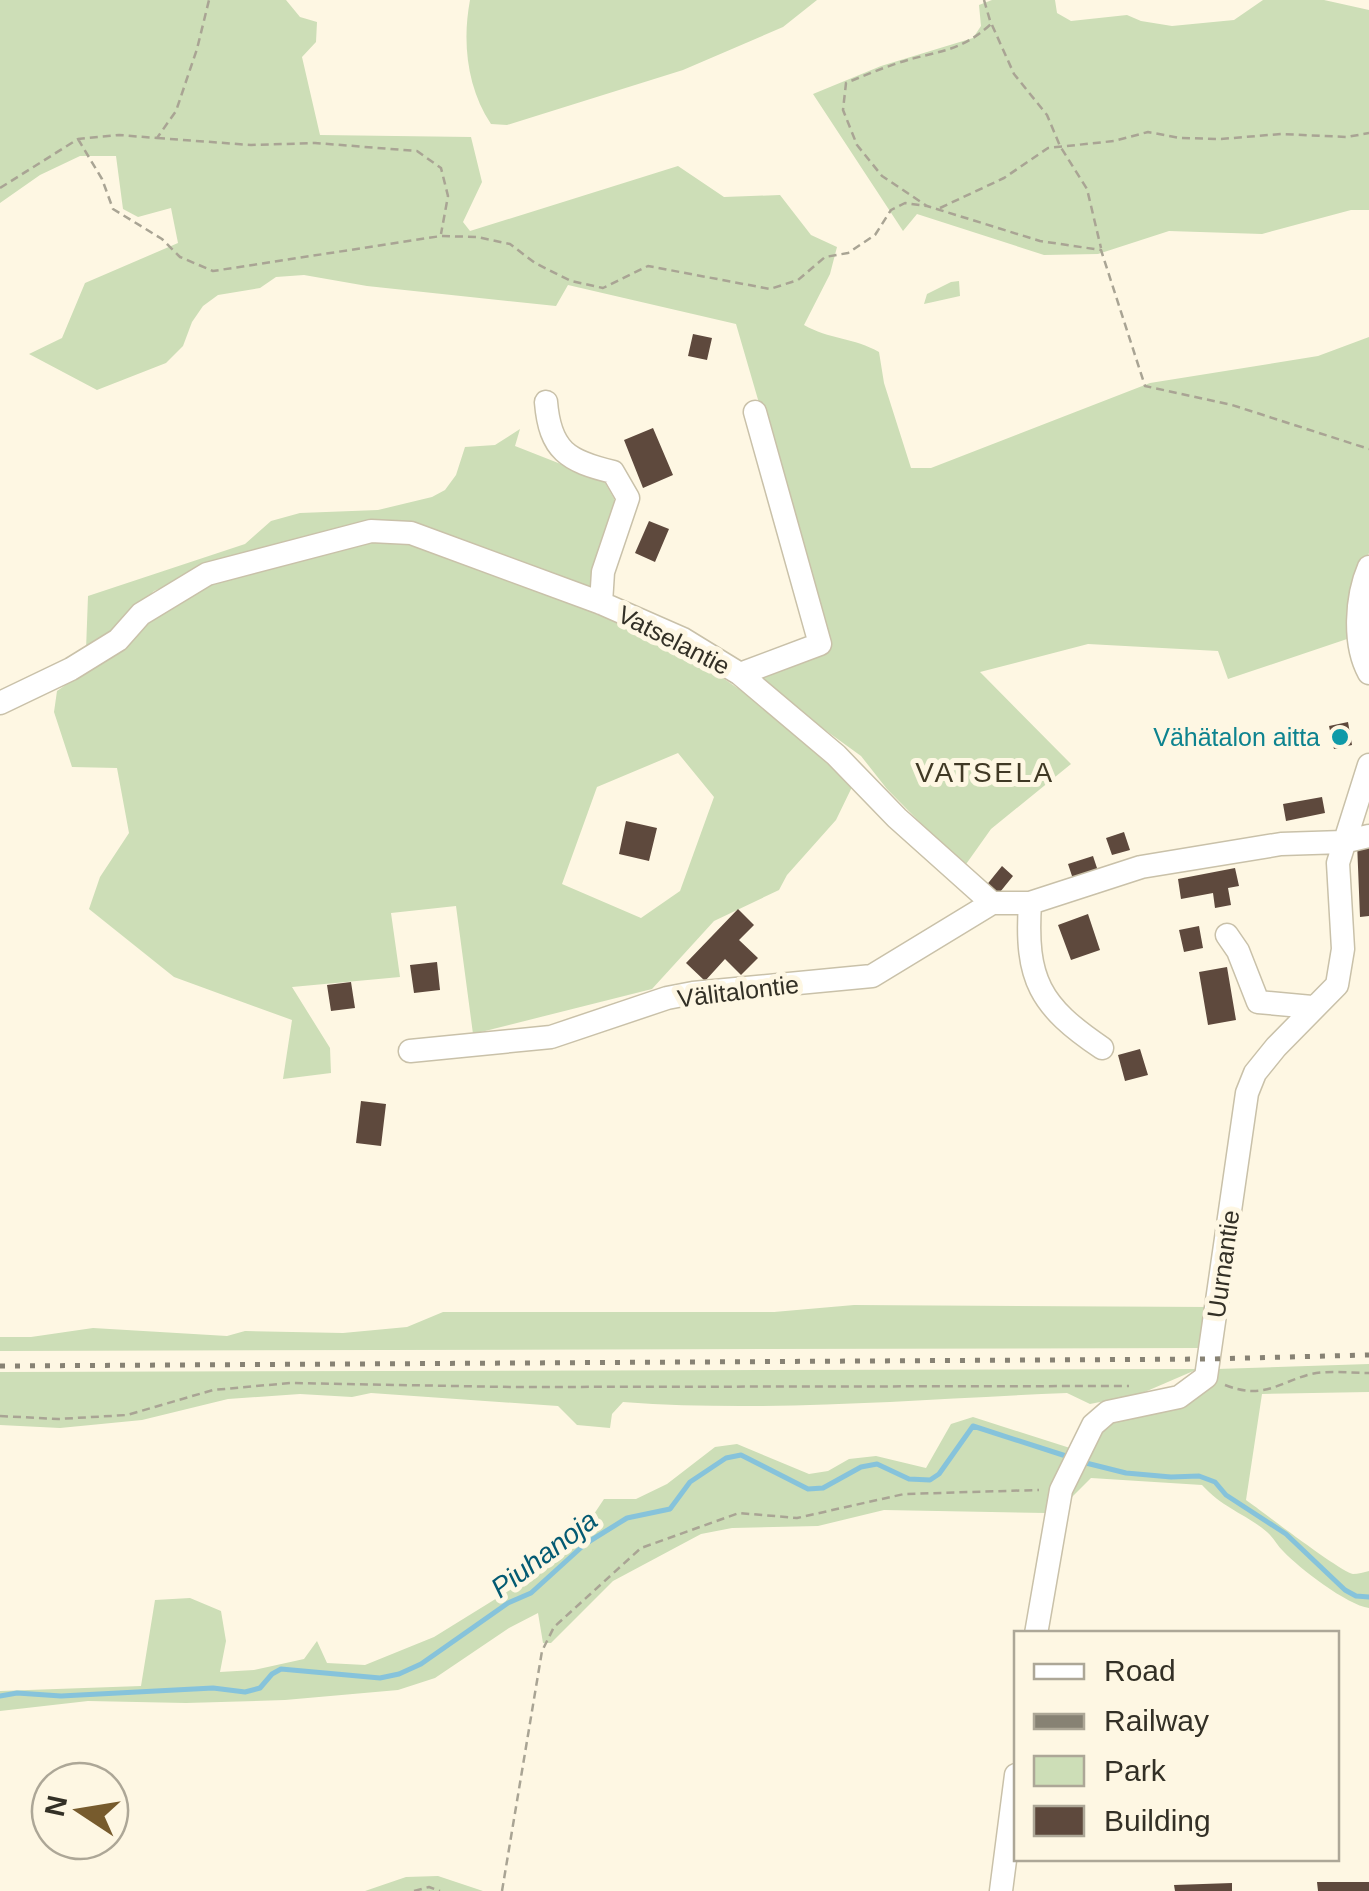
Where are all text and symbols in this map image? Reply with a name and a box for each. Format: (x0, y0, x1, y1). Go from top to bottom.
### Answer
street label: Vatselantie (613, 600, 735, 680)
place label: Vähätalon aitta (1153, 723, 1320, 751)
marker: Vähätalon aitta (1329, 726, 1351, 748)
district label: VATSELA (915, 757, 1055, 788)
street label: Välitalontie (676, 970, 800, 1012)
street label: Uurnantie (1202, 1208, 1244, 1320)
water label: Piuhanoja (485, 1504, 603, 1604)
legend (1014, 1631, 1339, 1861)
text: Road (1104, 1654, 1176, 1687)
text: Railway (1104, 1704, 1209, 1737)
text: Park (1104, 1754, 1167, 1787)
north arrow (30, 1761, 130, 1861)
text: N (39, 1793, 73, 1819)
text: Building (1104, 1804, 1211, 1837)

